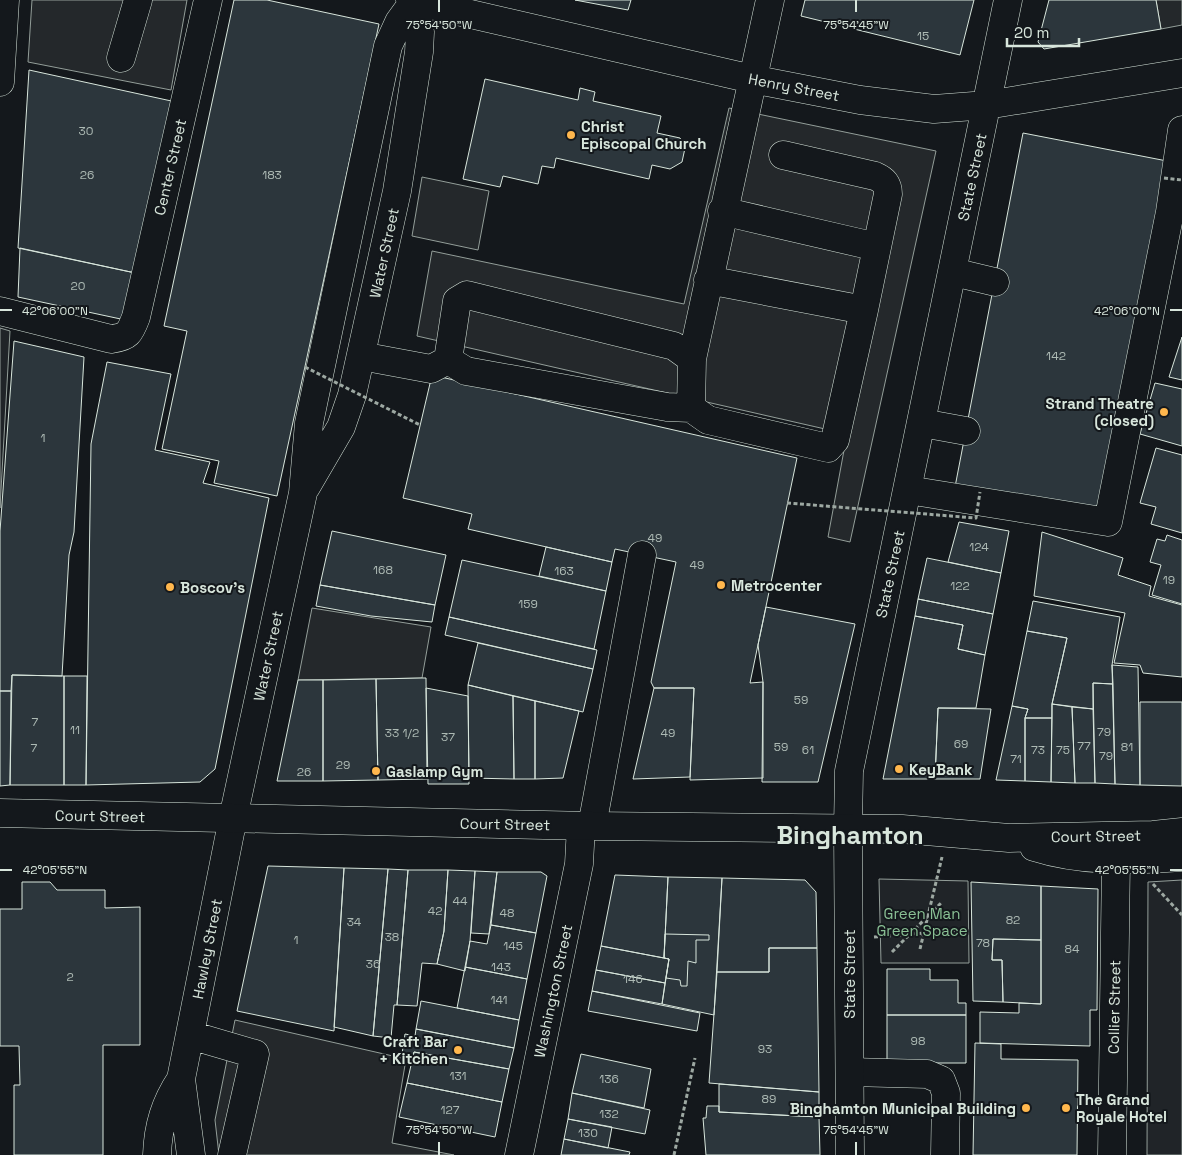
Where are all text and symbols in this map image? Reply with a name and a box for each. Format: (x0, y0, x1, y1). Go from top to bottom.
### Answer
scale bar (1007, 15, 1080, 47)
text: 75°54'50"W (406, 17, 473, 33)
text: 75°54'45"W (823, 17, 889, 33)
text: 20 m (1014, 23, 1049, 42)
house number: 15 (917, 28, 929, 44)
street label: Henry Street (747, 69, 841, 105)
street label: Center Street (150, 117, 190, 217)
place label: Christ Episcopal Church (581, 117, 706, 153)
house number: 30 (79, 123, 93, 139)
marker: Christ Episcopal Church (565, 129, 577, 141)
street label: State Street (953, 131, 991, 223)
house number: 26 (80, 167, 94, 183)
house number: 183 (262, 167, 282, 183)
street label: Water Street (365, 206, 403, 300)
house number: 20 (71, 278, 85, 294)
text: 42°06'00"N (22, 303, 88, 319)
text: 42°06'00"N (1094, 303, 1160, 319)
house number: 142 (1046, 348, 1066, 364)
place label: Strand Theatre (closed) (1045, 394, 1154, 430)
marker: Strand Theatre (closed) (1158, 406, 1170, 418)
house number: 1 (40, 430, 46, 446)
street label: State Street (871, 528, 909, 620)
house number: 49 (648, 530, 662, 546)
house number: 124 (969, 539, 989, 555)
house number: 49 (690, 557, 704, 573)
house number: 168 (373, 562, 393, 578)
house number: 163 (554, 563, 574, 579)
house number: 19 (1163, 572, 1175, 588)
place label: Metrocenter (731, 576, 822, 595)
place label: Boscov's (180, 578, 245, 597)
house number: 122 (950, 578, 970, 594)
marker: Metrocenter (715, 579, 727, 591)
marker: Boscov's (164, 581, 176, 593)
house number: 159 (518, 596, 538, 612)
street label: Water Street (249, 609, 287, 703)
house number: 59 (794, 692, 808, 708)
house number: 7 (32, 714, 39, 730)
house number: 11 (70, 722, 80, 738)
house number: 79 (1097, 724, 1111, 740)
house number: 33 1/2 (385, 725, 419, 741)
house number: 49 (661, 725, 675, 741)
house number: 37 (441, 729, 455, 745)
house number: 69 (954, 736, 968, 752)
house number: 77 (1077, 738, 1091, 754)
house number: 59 (774, 739, 788, 755)
house number: 81 (1121, 739, 1133, 755)
house number: 7 (31, 740, 38, 756)
house number: 61 (802, 742, 814, 758)
house number: 73 (1031, 742, 1045, 758)
house number: 75 (1056, 742, 1070, 758)
house number: 79 (1099, 748, 1113, 764)
house number: 71 (1010, 751, 1022, 767)
house number: 29 (336, 757, 350, 773)
place label: KeyBank (909, 760, 973, 779)
place label: Gaslamp Gym (386, 762, 483, 781)
marker: KeyBank (893, 763, 905, 775)
house number: 26 (297, 764, 311, 780)
marker: Gaslamp Gym (370, 765, 382, 777)
street label: Court Street (55, 806, 145, 826)
street label: Court Street (460, 814, 550, 834)
district label: Binghamton (776, 819, 924, 851)
street label: Court Street (1051, 826, 1141, 846)
text: 42°05'55"N (23, 862, 87, 878)
text: 42°05'55"N (1095, 862, 1159, 878)
house number: 44 (452, 893, 468, 909)
street label: Hawley Street (188, 897, 226, 1001)
house number: 42 (428, 903, 442, 919)
park label: Green Man Green Space (876, 904, 968, 940)
house number: 48 (500, 905, 514, 921)
house number: 82 (1006, 912, 1020, 928)
house number: 34 (347, 914, 362, 930)
street label: Washington Street (530, 922, 576, 1059)
house number: 38 (385, 929, 399, 945)
street label: State Street (840, 929, 859, 1019)
house number: 1 (293, 932, 299, 948)
house number: 78 (976, 935, 990, 951)
house number: 145 (503, 938, 523, 954)
house number: 84 (1065, 941, 1080, 957)
house number: 36 (366, 956, 380, 972)
house number: 143 (491, 959, 511, 975)
street label: Collier Street (1104, 960, 1124, 1054)
house number: 2 (66, 969, 74, 985)
house number: 146 (623, 971, 643, 987)
house number: 141 (490, 992, 508, 1008)
place label: Craft Bar + Kitchen (379, 1032, 448, 1068)
house number: 98 (911, 1033, 925, 1049)
house number: 93 (758, 1041, 772, 1057)
marker: Craft Bar + Kitchen (452, 1044, 464, 1056)
house number: 131 (449, 1068, 467, 1084)
house number: 136 (599, 1071, 619, 1087)
place label: The Grand Royale Hotel (1076, 1090, 1167, 1126)
house number: 89 (762, 1091, 776, 1107)
place label: Binghamton Municipal Building (790, 1099, 1016, 1118)
house number: 127 (441, 1102, 460, 1118)
marker: Binghamton Municipal Building (1020, 1102, 1032, 1114)
marker: The Grand Royale Hotel (1060, 1102, 1072, 1114)
house number: 132 (599, 1106, 619, 1122)
text: 75°54'50"W (406, 1122, 473, 1138)
text: 75°54'45"W (823, 1122, 889, 1138)
house number: 130 (578, 1125, 598, 1141)

